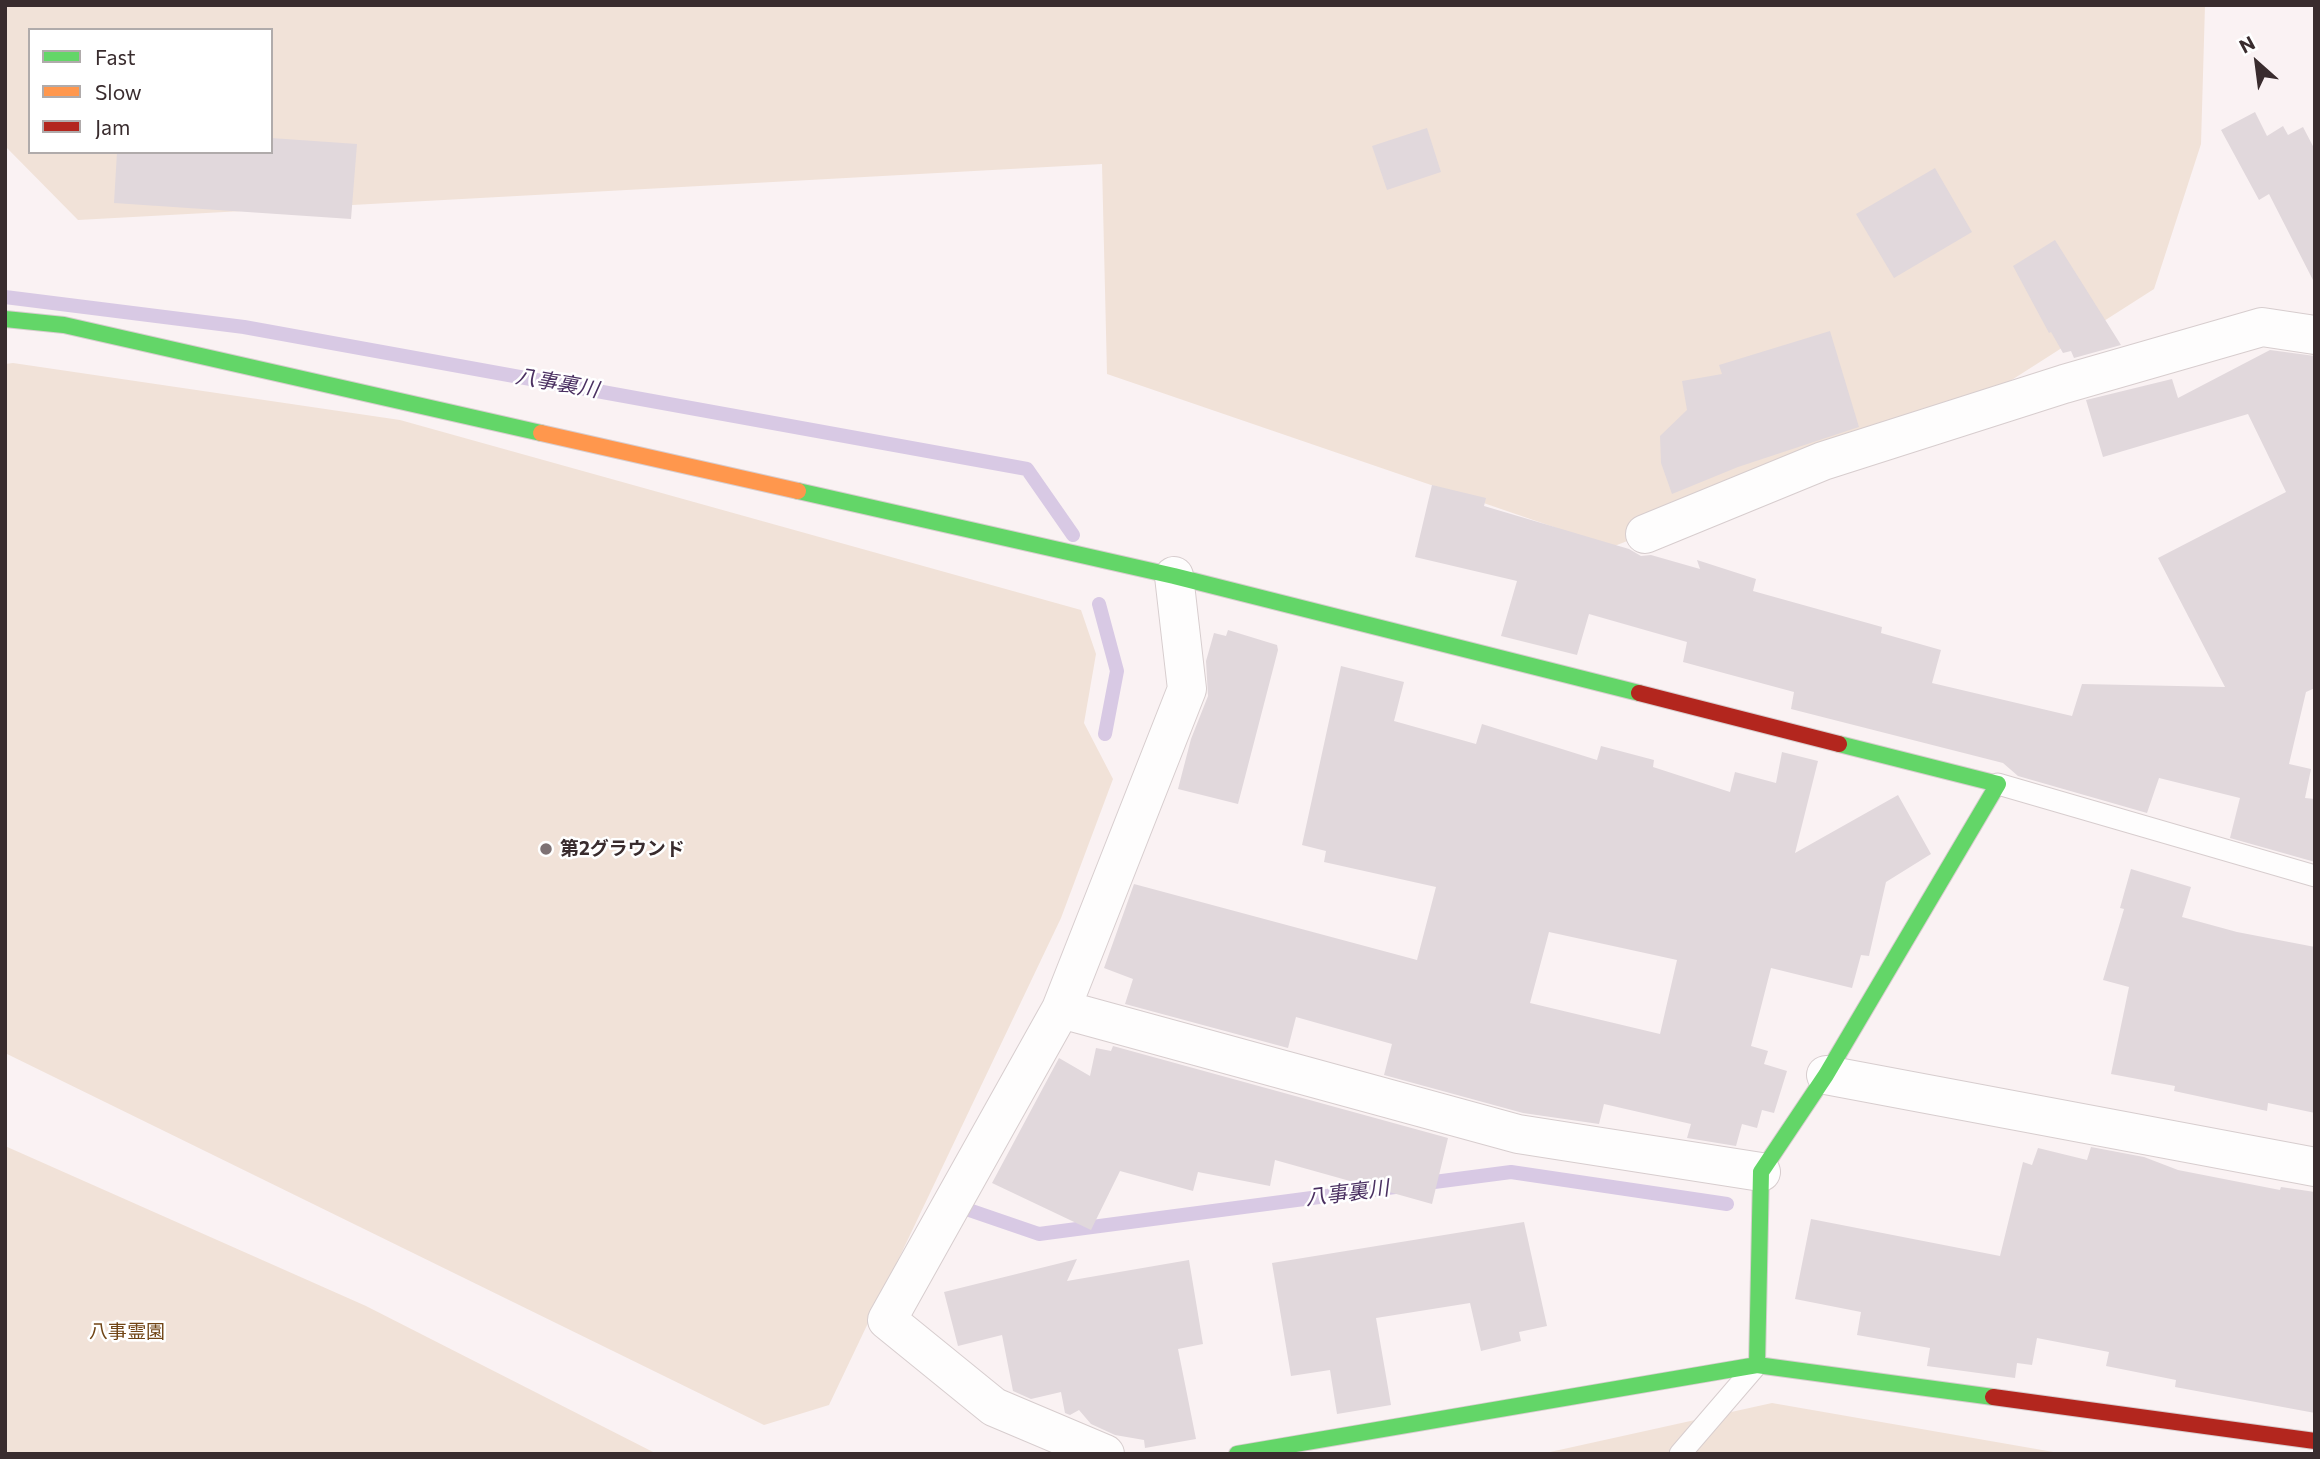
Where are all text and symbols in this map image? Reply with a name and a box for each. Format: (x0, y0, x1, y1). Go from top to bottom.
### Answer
legend (28, 28, 273, 154)
north arrow (2222, 28, 2292, 98)
text: N (2235, 31, 2259, 58)
text: Fast (95, 44, 136, 69)
text: Slow (95, 79, 142, 104)
text: Jam (95, 114, 130, 139)
water label: 八事裏川 (513, 363, 601, 403)
place label: 第2グラウンド (560, 838, 685, 860)
marker: 第2グラウンド (538, 841, 554, 857)
water label: 八事裏川 (1304, 1175, 1390, 1211)
park label: 八事霊園 (89, 1321, 165, 1343)

